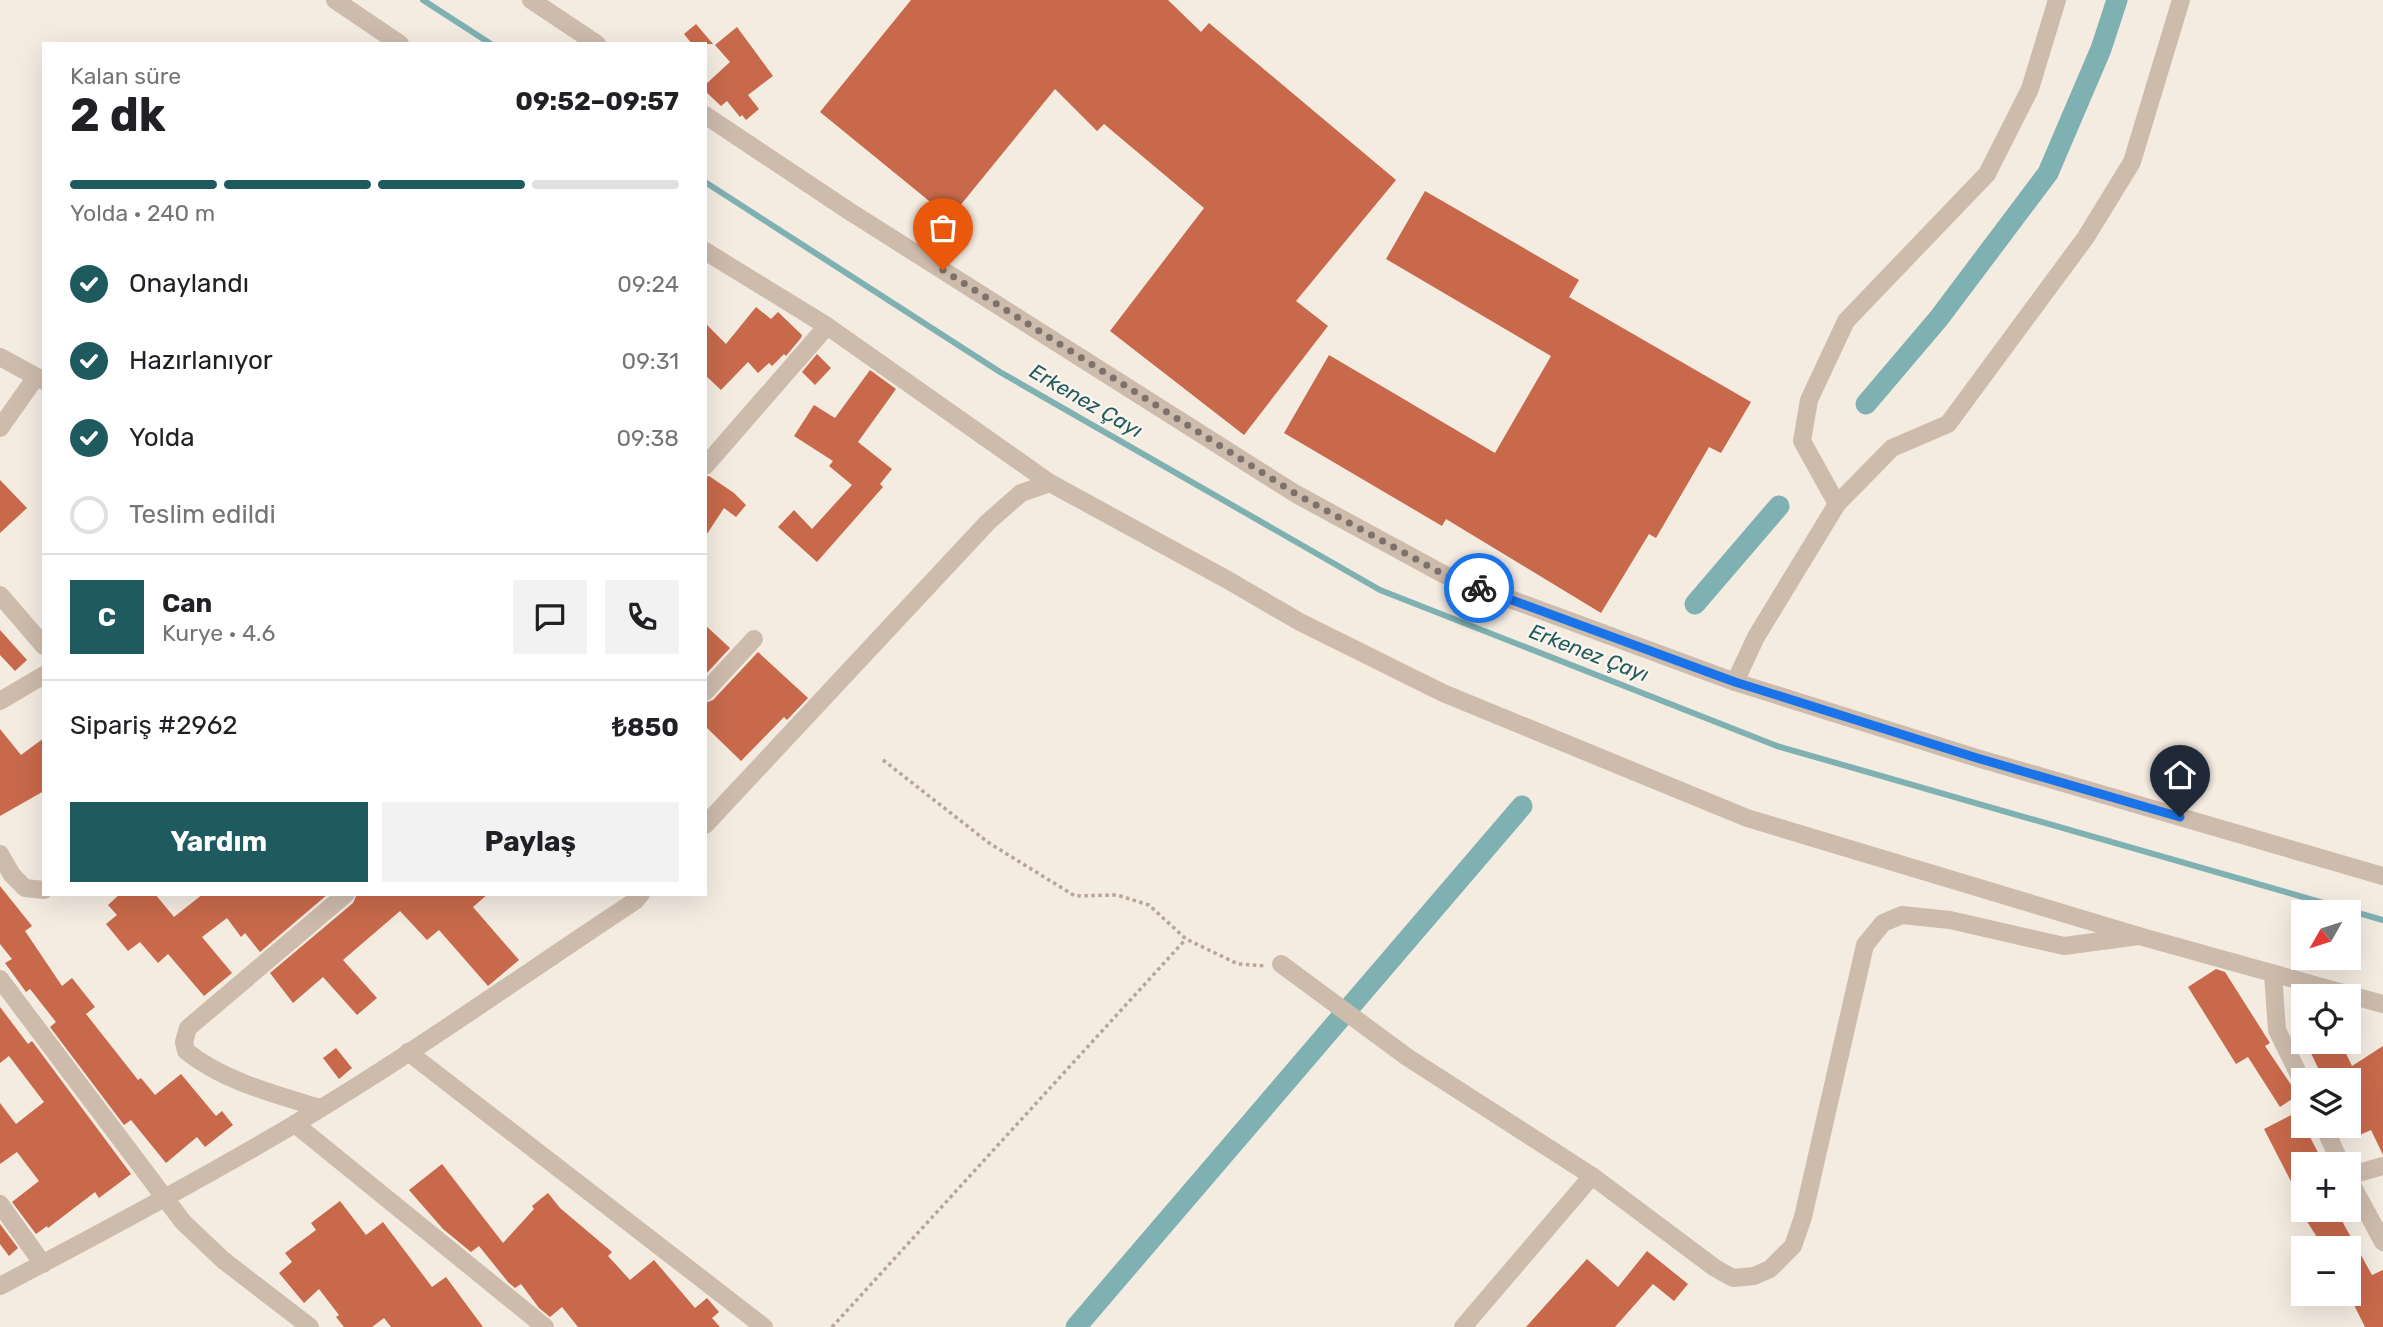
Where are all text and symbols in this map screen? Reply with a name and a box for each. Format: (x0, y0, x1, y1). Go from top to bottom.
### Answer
text: Kalan süre (70, 62, 181, 90)
text: 09:52–09:57 (515, 86, 679, 117)
text: 2 dk (70, 88, 166, 143)
pin (913, 198, 973, 270)
text: Yolda · 240 m (70, 199, 215, 227)
icon: bag (924, 209, 962, 247)
icon: check (70, 265, 108, 303)
text: Onaylandı (129, 268, 249, 299)
text: 09:24 (617, 270, 679, 298)
icon: check (70, 342, 108, 380)
text: Hazırlanıyor (129, 345, 273, 376)
text: 09:31 (622, 347, 679, 375)
water label: Erkenez Çayı (1025, 358, 1147, 443)
icon: check (70, 419, 108, 457)
text: Yolda (129, 422, 195, 453)
text: 09:38 (616, 424, 679, 452)
text: Teslim edildi (129, 499, 276, 530)
courier (1444, 553, 1514, 623)
icon: bike (1460, 569, 1498, 607)
button: chat (513, 580, 587, 654)
button: phone (605, 580, 679, 654)
text: Can (162, 588, 212, 619)
text: C (98, 602, 116, 633)
water label: Erkenez Çayı (1526, 618, 1653, 687)
text: Kurye · 4.6 (162, 619, 275, 647)
text: Sipariş #2962 (70, 710, 238, 741)
text: ₺850 (612, 712, 679, 743)
pin (2150, 745, 2210, 817)
icon: home (2161, 756, 2199, 794)
button: Yardım (70, 802, 368, 882)
button: Paylaş (382, 802, 679, 882)
north arrow (2291, 900, 2361, 970)
map controls (2291, 900, 2361, 1306)
button: locate (2291, 984, 2361, 1054)
button: layers (2291, 1068, 2361, 1138)
button: + (2291, 1152, 2361, 1222)
button: − (2291, 1236, 2361, 1306)

